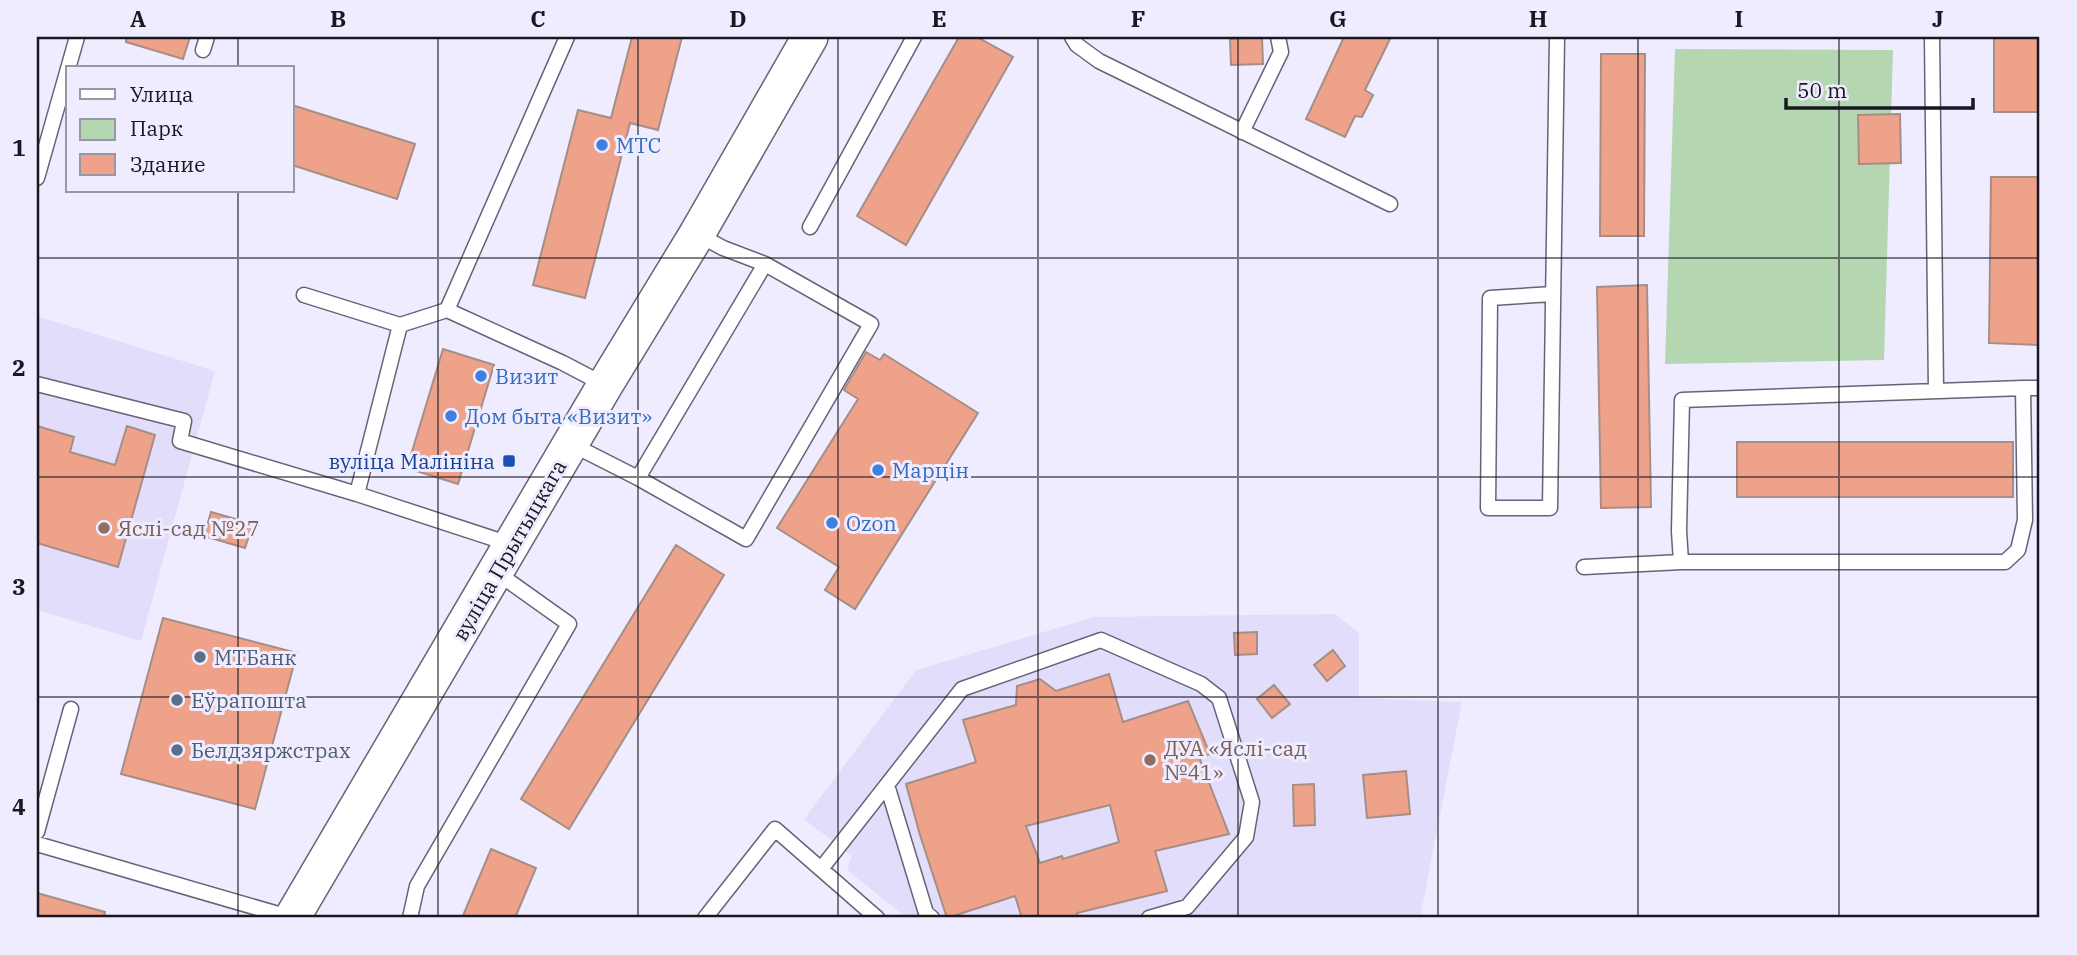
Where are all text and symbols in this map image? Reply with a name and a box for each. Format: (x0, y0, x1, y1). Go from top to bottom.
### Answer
text: A (130, 3, 146, 33)
text: B (330, 3, 346, 33)
text: C (530, 3, 546, 33)
text: D (729, 3, 747, 33)
text: E (931, 3, 947, 33)
text: F (1131, 3, 1145, 33)
text: G (1329, 3, 1347, 33)
text: H (1529, 3, 1547, 33)
text: I (1735, 3, 1743, 33)
text: J (1932, 3, 1944, 33)
legend (66, 66, 294, 192)
scale bar (1786, 66, 1974, 110)
text: 50 m (1797, 76, 1847, 104)
text: Улица (130, 80, 194, 108)
text: Парк (130, 114, 183, 142)
place label: МТС (616, 131, 662, 159)
text: 1 (12, 132, 26, 162)
marker: МТС (594, 137, 610, 153)
text: Здание (130, 150, 205, 178)
text: 2 (12, 352, 26, 382)
place label: Визит (495, 362, 558, 390)
marker: Визит (473, 368, 489, 384)
place label: Дом быта «Визит» (465, 402, 652, 430)
marker: Дом быта «Визит» (443, 408, 459, 424)
place label: вуліца Малініна (329, 447, 495, 475)
marker: вуліца Малініна (501, 453, 517, 469)
street label: вуліца Прытыцкага (446, 454, 572, 646)
place label: Марцін (892, 456, 969, 484)
marker: Марцін (870, 462, 886, 478)
place label: Ozon (846, 509, 897, 537)
place label: Яслі-сад №27 (118, 514, 260, 542)
marker: Ozon (824, 515, 840, 531)
marker: Яслі-сад №27 (96, 520, 112, 536)
text: 3 (12, 571, 26, 601)
place label: МТБанк (214, 643, 297, 671)
marker: МТБанк (192, 649, 208, 665)
place label: Еўрапошта (191, 686, 307, 714)
marker: Еўрапошта (169, 692, 185, 708)
place label: ДУА «Яслі-сад №41» (1164, 734, 1307, 786)
place label: Белдзяржстрах (191, 736, 351, 764)
marker: Белдзяржстрах (169, 742, 185, 758)
marker: ДУА «Яслі-сад №41» (1142, 752, 1158, 768)
text: 4 (12, 791, 26, 821)

